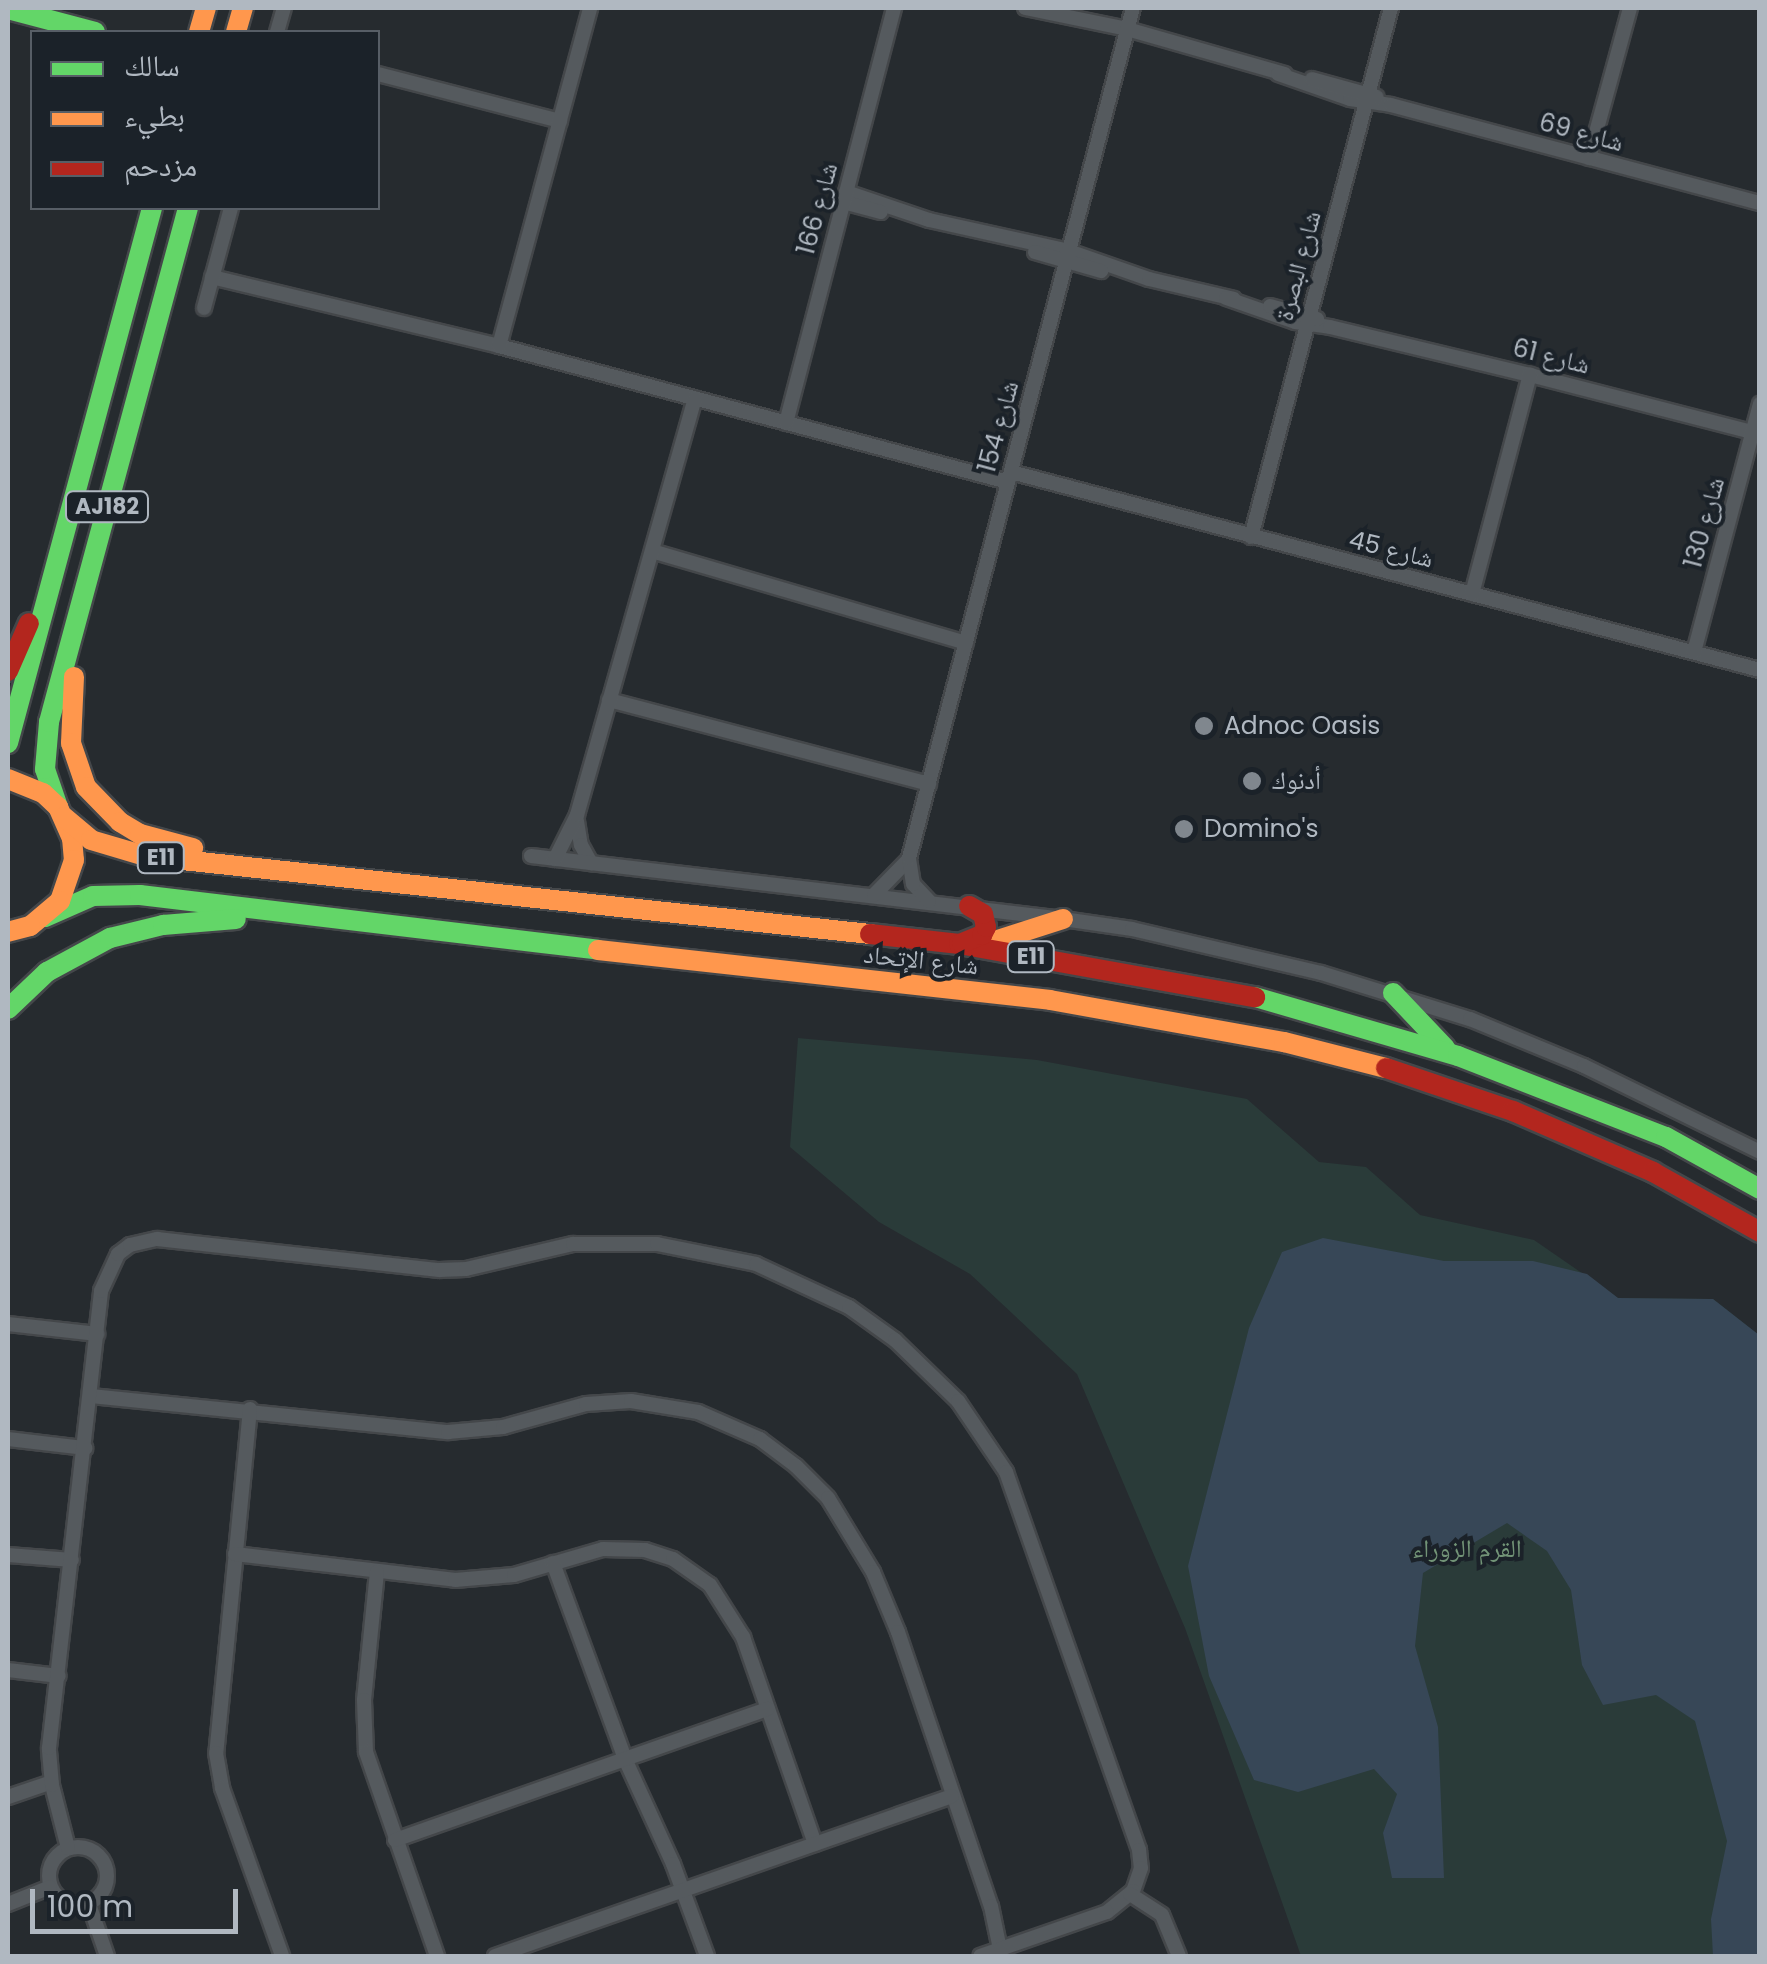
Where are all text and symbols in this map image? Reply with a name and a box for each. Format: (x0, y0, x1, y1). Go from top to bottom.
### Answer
legend (30, 30, 380, 210)
text: سالك (124, 44, 180, 87)
text: بطيء (124, 94, 185, 137)
street label: شارع 69 (1536, 107, 1626, 159)
text: مزدحم (124, 144, 197, 187)
street label: شارع 166 (791, 160, 845, 258)
street label: شارع البصرة (1270, 208, 1328, 324)
street label: شارع 61 (1509, 333, 1593, 381)
street label: شارع 154 (972, 378, 1026, 476)
street label: شارع 130 (1679, 474, 1731, 572)
road number: AJ182 (64, 490, 150, 524)
street label: شارع 45 (1346, 525, 1436, 575)
place label: Adnoc Oasis (1224, 711, 1380, 741)
marker: Adnoc Oasis (1193, 715, 1215, 737)
place label: أدنوك (1272, 766, 1321, 796)
marker: أدنوك (1241, 770, 1263, 792)
place label: Domino's (1204, 814, 1319, 844)
marker: Domino's (1173, 818, 1195, 840)
road number: E11 (136, 841, 186, 875)
street label: شارع الإتحاد (862, 940, 980, 982)
road number: E11 (1006, 940, 1056, 974)
park label: القرم الزوراء (1412, 1534, 1522, 1564)
scale bar (35, 1869, 242, 1931)
text: 100 m (47, 1885, 133, 1928)

